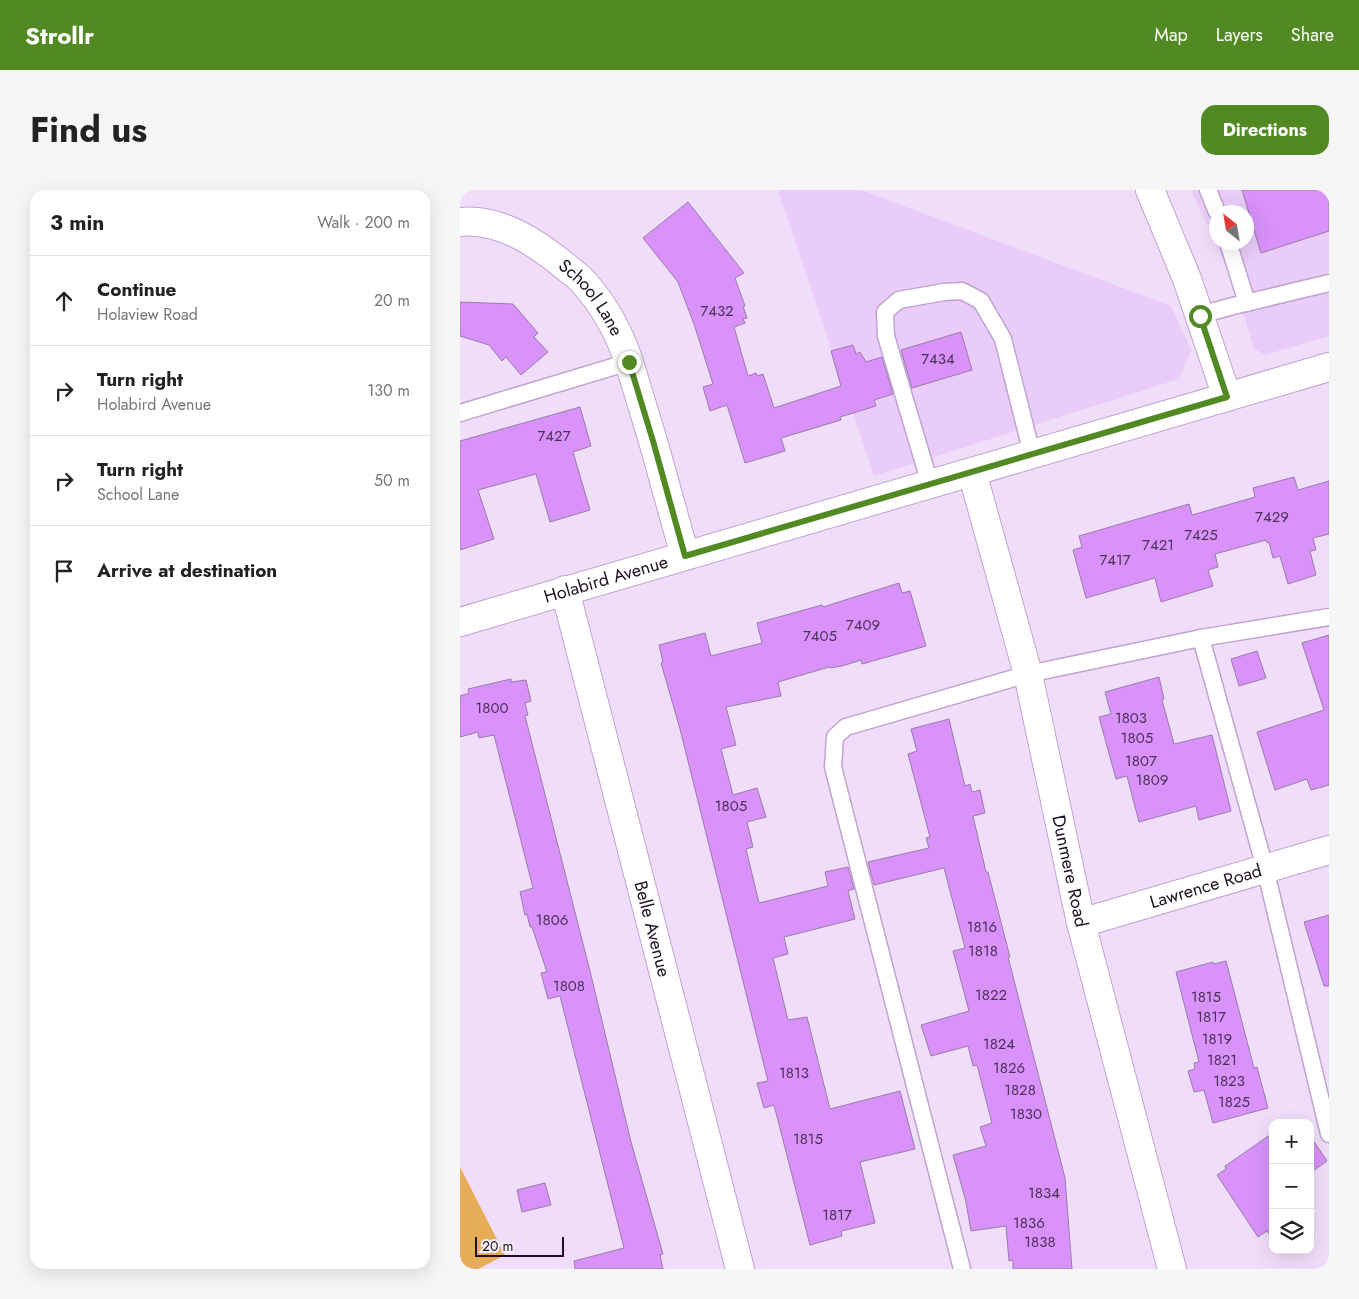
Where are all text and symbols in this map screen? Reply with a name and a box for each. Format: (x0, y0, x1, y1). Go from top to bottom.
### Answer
text: Strollr (25, 18, 94, 53)
text: Map (1154, 22, 1188, 48)
text: Layers (1216, 22, 1263, 48)
text: Share (1291, 22, 1334, 48)
text: Find us (30, 105, 147, 155)
button: Directions (1201, 105, 1329, 155)
north arrow (1209, 205, 1254, 250)
text: 3 min (50, 208, 104, 238)
text: Walk · 200 m (317, 211, 410, 234)
street label: School Lane (553, 253, 630, 340)
text: Continue (97, 276, 176, 303)
icon: ahead (50, 287, 78, 315)
text: 20 m (374, 289, 410, 312)
house number: 7432 (700, 300, 734, 322)
text: Holaview Road (97, 303, 198, 326)
route start (1189, 305, 1212, 328)
house number: 7434 (921, 348, 955, 370)
route end (618, 351, 641, 374)
text: Turn right (97, 366, 183, 393)
icon: right (50, 377, 78, 405)
text: 130 m (367, 379, 410, 402)
text: Holabird Avenue (97, 393, 211, 416)
house number: 7427 (537, 425, 571, 447)
text: Turn right (97, 456, 183, 483)
icon: right (50, 467, 78, 495)
text: 50 m (374, 469, 410, 492)
text: School Lane (97, 483, 179, 506)
house number: 7429 (1255, 506, 1289, 528)
house number: 7425 (1184, 524, 1218, 546)
house number: 7421 (1142, 534, 1174, 556)
street label: Holabird Avenue (541, 549, 671, 610)
house number: 7417 (1099, 549, 1131, 571)
icon: arrive (50, 557, 78, 585)
text: Arrive at destination (97, 557, 277, 584)
house number: 7409 (846, 614, 880, 636)
house number: 7405 (803, 625, 837, 647)
house number: 1800 (476, 697, 508, 719)
house number: 1803 (1115, 707, 1147, 729)
house number: 1805 (1121, 727, 1153, 749)
house number: 1807 (1125, 750, 1157, 772)
house number: 1809 (1136, 769, 1168, 791)
house number: 1805 (715, 795, 747, 817)
street label: Dunmere Road (1045, 813, 1095, 929)
street label: Lawrence Road (1147, 857, 1265, 915)
street label: Belle Avenue (627, 878, 677, 980)
house number: 1806 (536, 909, 568, 931)
house number: 1816 (967, 916, 997, 938)
house number: 1818 (968, 940, 998, 962)
house number: 1808 (553, 975, 585, 997)
house number: 1822 (975, 984, 1007, 1006)
house number: 1815 (1191, 986, 1221, 1008)
house number: 1817 (1196, 1006, 1226, 1028)
house number: 1819 (1202, 1028, 1232, 1050)
house number: 1824 (983, 1033, 1015, 1055)
house number: 1821 (1207, 1049, 1237, 1071)
house number: 1826 (993, 1057, 1025, 1079)
house number: 1813 (779, 1062, 809, 1084)
house number: 1823 (1213, 1070, 1245, 1092)
house number: 1828 (1004, 1079, 1036, 1101)
house number: 1825 (1218, 1091, 1250, 1113)
house number: 1830 (1010, 1103, 1042, 1125)
map controls (1269, 1119, 1314, 1254)
button: + (1269, 1119, 1314, 1164)
house number: 1815 (793, 1128, 823, 1150)
button: − (1269, 1164, 1314, 1209)
house number: 1834 (1028, 1182, 1060, 1204)
house number: 1817 (822, 1204, 852, 1226)
button: layers (1269, 1209, 1314, 1254)
house number: 1836 (1013, 1212, 1045, 1234)
house number: 1838 (1024, 1231, 1056, 1253)
scale bar (475, 1234, 564, 1257)
text: 20 m (482, 1236, 514, 1256)

